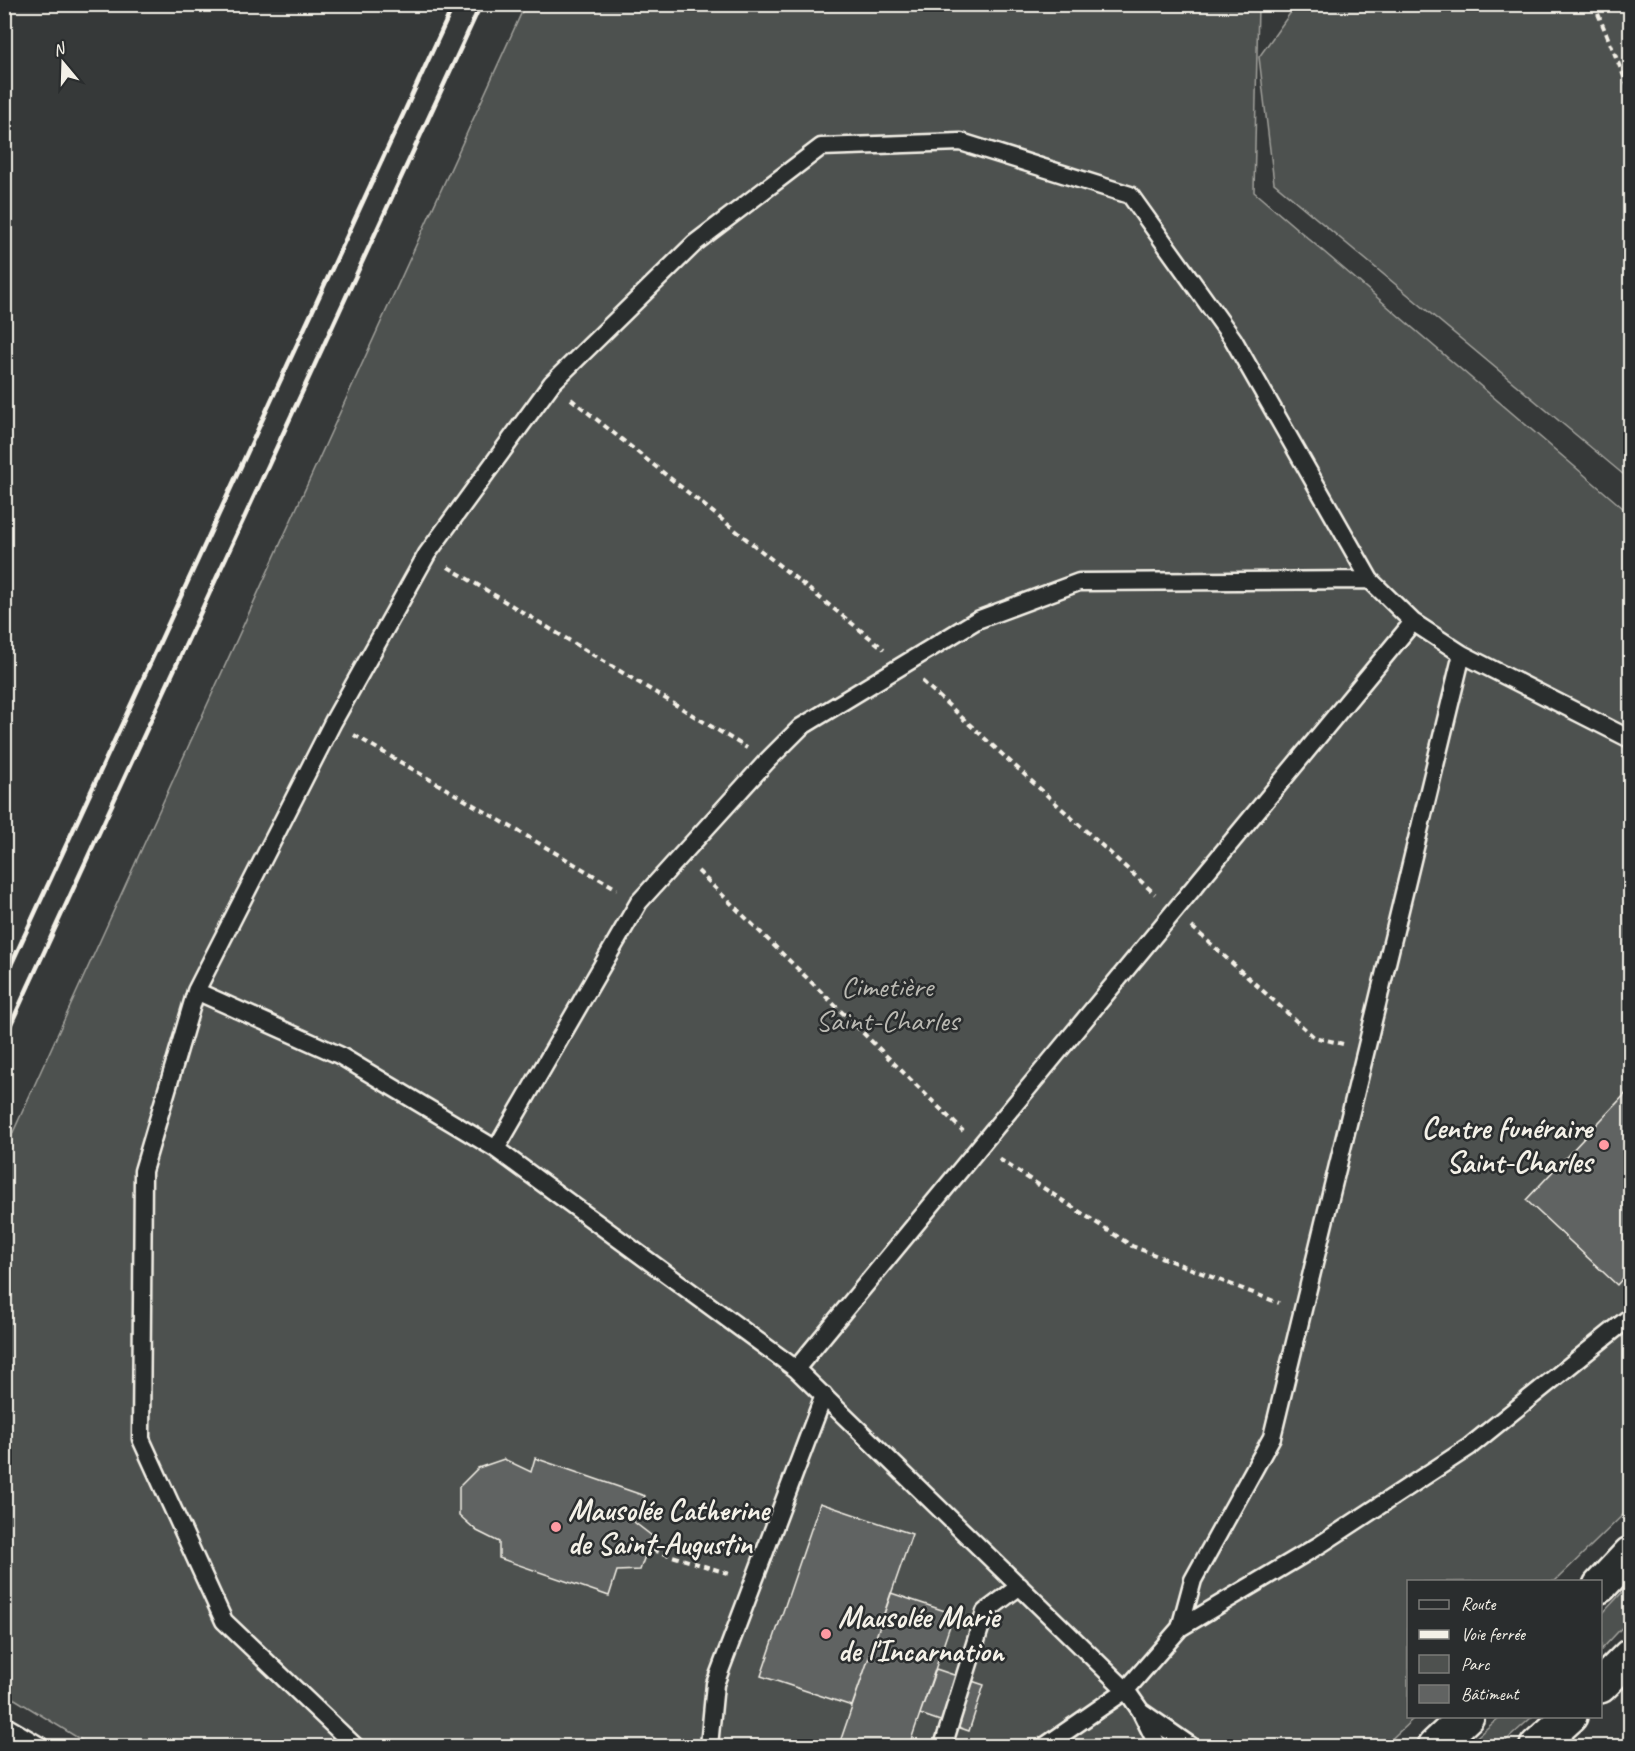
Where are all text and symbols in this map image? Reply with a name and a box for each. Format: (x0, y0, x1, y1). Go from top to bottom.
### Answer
north arrow (33, 33, 93, 93)
text: N (51, 38, 69, 61)
park label: Cimetière Saint-Charles (815, 967, 961, 1039)
place label: Centre funéraire Saint-Charles (1422, 1109, 1595, 1181)
marker: Centre funéraire Saint-Charles (1597, 1138, 1611, 1152)
place label: Mausolée Catherine de Saint-Augustin (568, 1491, 771, 1563)
marker: Mausolée Catherine de Saint-Augustin (549, 1520, 563, 1534)
legend (1407, 1580, 1602, 1718)
text: Route (1461, 1593, 1496, 1615)
place label: Mausolée Marie de l'Incarnation (838, 1598, 1006, 1670)
text: Voie ferrée (1461, 1623, 1526, 1645)
marker: Mausolée Marie de l'Incarnation (819, 1627, 833, 1641)
text: Parc (1461, 1653, 1490, 1675)
text: Bâtiment (1461, 1683, 1521, 1705)

